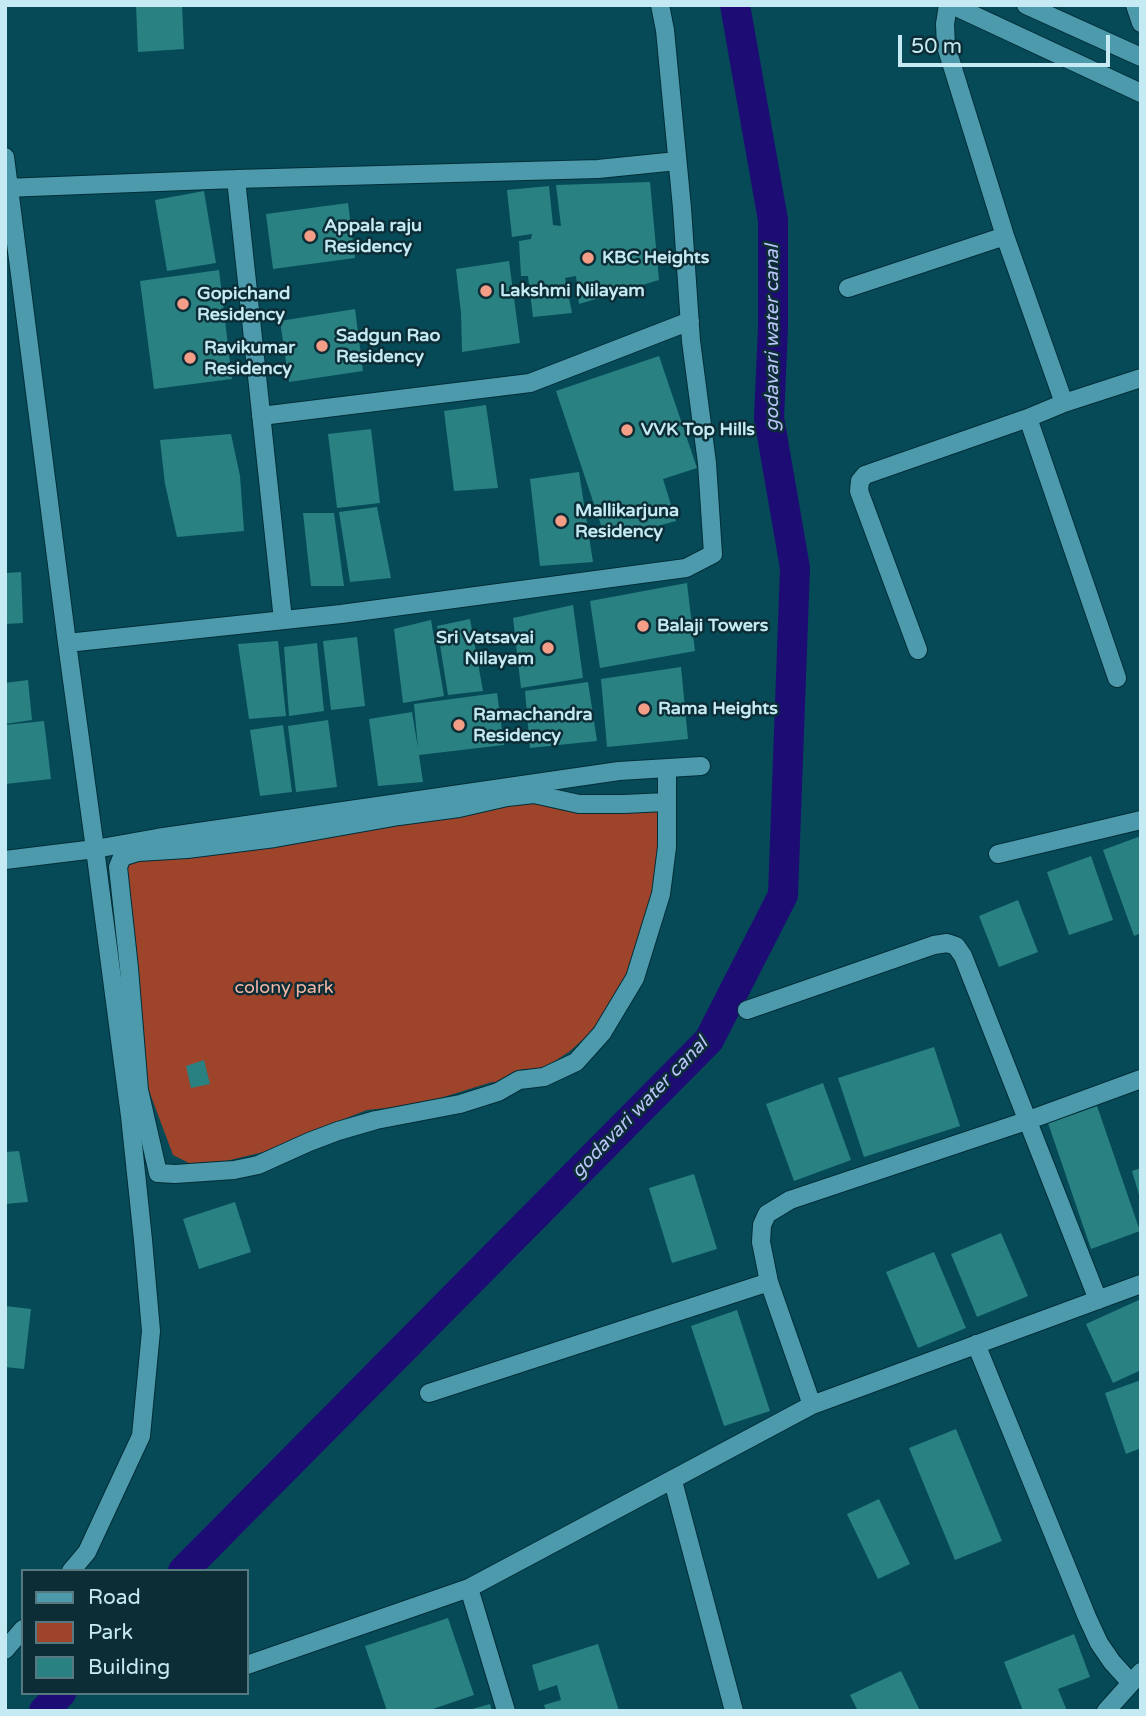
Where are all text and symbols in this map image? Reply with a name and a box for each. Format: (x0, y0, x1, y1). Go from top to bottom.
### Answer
scale bar (901, 21, 1113, 65)
text: 50 m (911, 34, 962, 59)
place label: Appala raju Residency (324, 215, 422, 258)
marker: Appala raju Residency (302, 228, 318, 244)
water label: godavari water canal (762, 245, 784, 431)
place label: KBC Heights (602, 247, 709, 269)
marker: KBC Heights (580, 250, 596, 266)
place label: Lakshmi Nilayam (500, 280, 645, 302)
place label: Gopichand Residency (197, 283, 290, 326)
marker: Lakshmi Nilayam (478, 283, 494, 299)
marker: Gopichand Residency (175, 296, 191, 312)
place label: Sadgun Rao Residency (336, 325, 440, 368)
place label: Ravikumar Residency (204, 337, 295, 380)
marker: Sadgun Rao Residency (314, 338, 330, 354)
marker: Ravikumar Residency (182, 350, 198, 366)
place label: VVK Top Hills (641, 419, 755, 441)
marker: VVK Top Hills (619, 422, 635, 438)
place label: Mallikarjuna Residency (575, 500, 679, 542)
marker: Mallikarjuna Residency (553, 513, 569, 529)
place label: Balaji Towers (657, 615, 768, 637)
marker: Balaji Towers (635, 618, 651, 634)
place label: Sri Vatsavai Nilayam (436, 627, 534, 670)
marker: Sri Vatsavai Nilayam (540, 640, 556, 656)
place label: Rama Heights (658, 698, 778, 720)
marker: Rama Heights (636, 701, 652, 717)
place label: Ramachandra Residency (473, 704, 593, 746)
marker: Ramachandra Residency (451, 717, 467, 733)
park label: colony park (234, 977, 334, 999)
water label: godavari water canal (567, 1033, 713, 1183)
legend (21, 1569, 248, 1695)
text: Road (88, 1585, 141, 1610)
text: Park (88, 1620, 133, 1645)
text: Building (88, 1655, 170, 1680)

